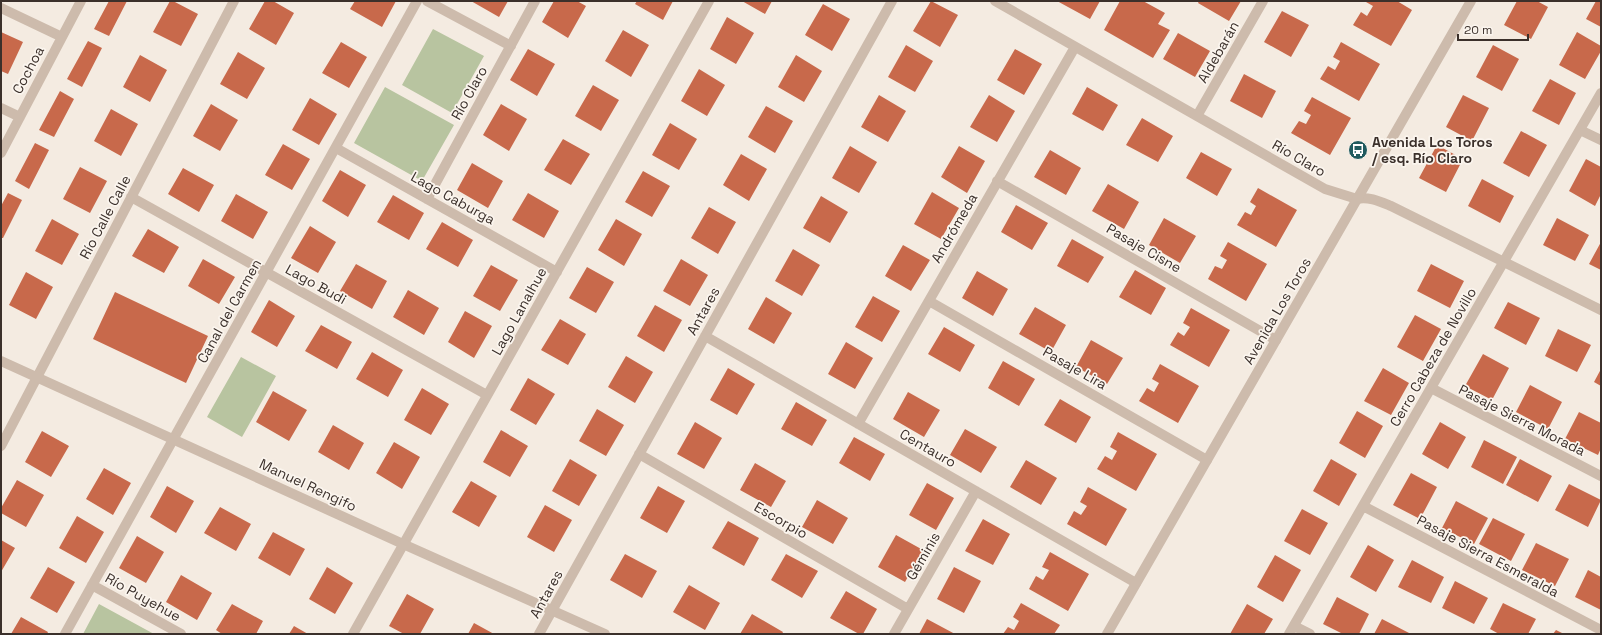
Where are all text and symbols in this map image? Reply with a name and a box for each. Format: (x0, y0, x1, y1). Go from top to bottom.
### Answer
scale bar (1458, 16, 1528, 42)
street label: Aldebarán (1193, 18, 1243, 86)
text: 20 m (1464, 22, 1492, 38)
street label: Cochoa (8, 43, 48, 97)
street label: Río Claro (447, 63, 491, 123)
place label: Avenida Los Toros / esq. Río Claro (1371, 133, 1493, 167)
street label: Río Claro (1269, 136, 1329, 180)
bus stop icon: Avenida Los Toros / esq. Río Claro (1347, 139, 1369, 161)
street label: Lago Caburga (408, 167, 498, 229)
street label: Río Calle Calle (75, 172, 135, 262)
street label: Andrómeda (927, 190, 981, 266)
street label: Pasaje Cisne (1103, 219, 1185, 277)
street label: Avenida Los Toros (1239, 254, 1315, 368)
street label: Canal del Carmen (193, 256, 265, 366)
street label: Lago Budi (282, 260, 350, 308)
street label: Lago Lanalhue (487, 264, 551, 358)
street label: Antares (682, 284, 724, 338)
street label: Cerro Cabeza de Novillo (1386, 284, 1480, 430)
street label: Pasaje Lira (1040, 342, 1110, 394)
street label: Pasaje Sierra Morada (1456, 380, 1588, 460)
street label: Centauro (897, 425, 959, 471)
street label: Manuel Rengifo (257, 455, 359, 515)
street label: Escorpio (751, 498, 811, 542)
street label: Pasaje Sierra Esmeralda (1414, 511, 1562, 601)
street label: Géminis (902, 529, 944, 583)
street label: Antares (525, 567, 567, 621)
street label: Río Puyehue (102, 569, 184, 625)

